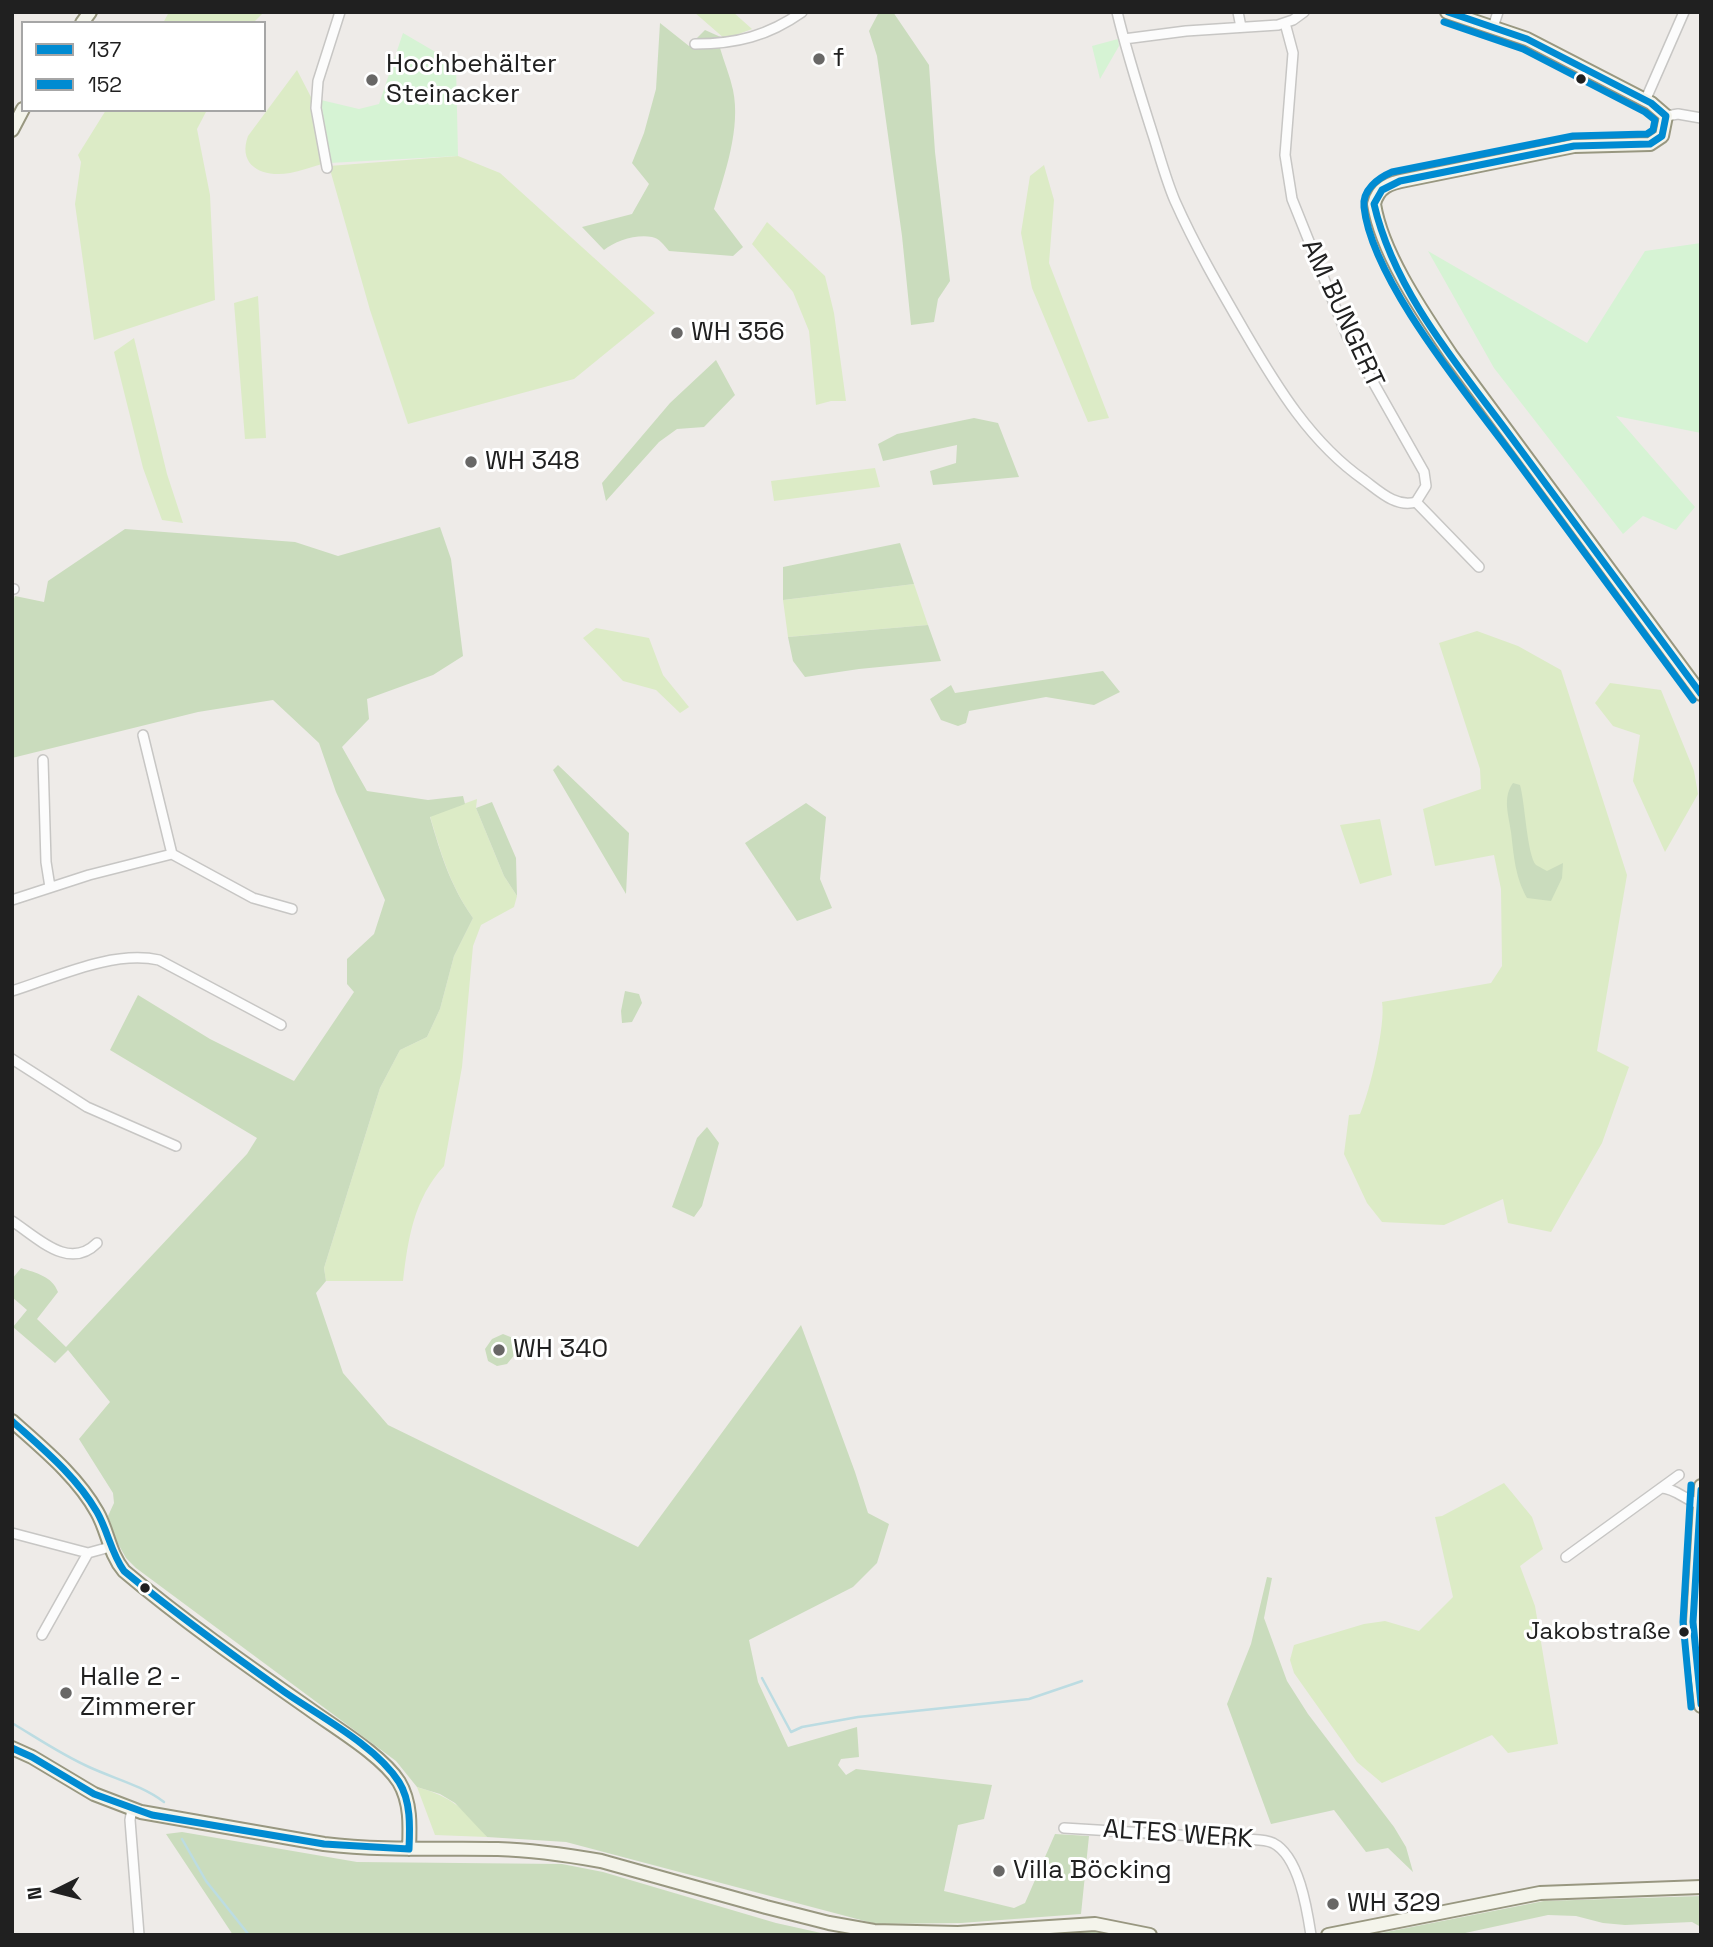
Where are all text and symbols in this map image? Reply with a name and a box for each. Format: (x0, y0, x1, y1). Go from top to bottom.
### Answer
legend (21, 21, 266, 112)
text: 137 (88, 36, 121, 63)
place label: f (833, 43, 844, 75)
place label: Hochbehälter Steinacker (386, 49, 557, 110)
marker: f (811, 51, 827, 67)
text: 152 (88, 71, 122, 98)
marker: Hochbehälter Steinacker (364, 72, 380, 88)
unlabelled marker (1574, 72, 1588, 86)
street label: AM BUNGERT (1294, 235, 1390, 393)
place label: WH 356 (691, 317, 785, 349)
marker: WH 356 (669, 325, 685, 341)
place label: WH 348 (485, 446, 580, 478)
marker: WH 348 (463, 454, 479, 470)
place label: WH 340 (513, 1334, 608, 1366)
marker: WH 340 (491, 1342, 507, 1358)
unlabelled marker (138, 1581, 152, 1595)
place label: Jakobstraße (1526, 1618, 1671, 1646)
marker: Jakobstraße (1677, 1625, 1691, 1639)
place label: Halle 2 - Zimmerer (80, 1662, 196, 1724)
marker: Halle 2 - Zimmerer (58, 1685, 74, 1701)
street label: ALTES WERK (1102, 1814, 1254, 1856)
place label: Villa Böcking (1013, 1855, 1172, 1887)
north arrow (21, 1856, 91, 1926)
marker: Villa Böcking (991, 1863, 1007, 1879)
text: N (22, 1886, 48, 1901)
place label: WH 329 (1347, 1888, 1441, 1920)
marker: WH 329 (1325, 1896, 1341, 1912)

